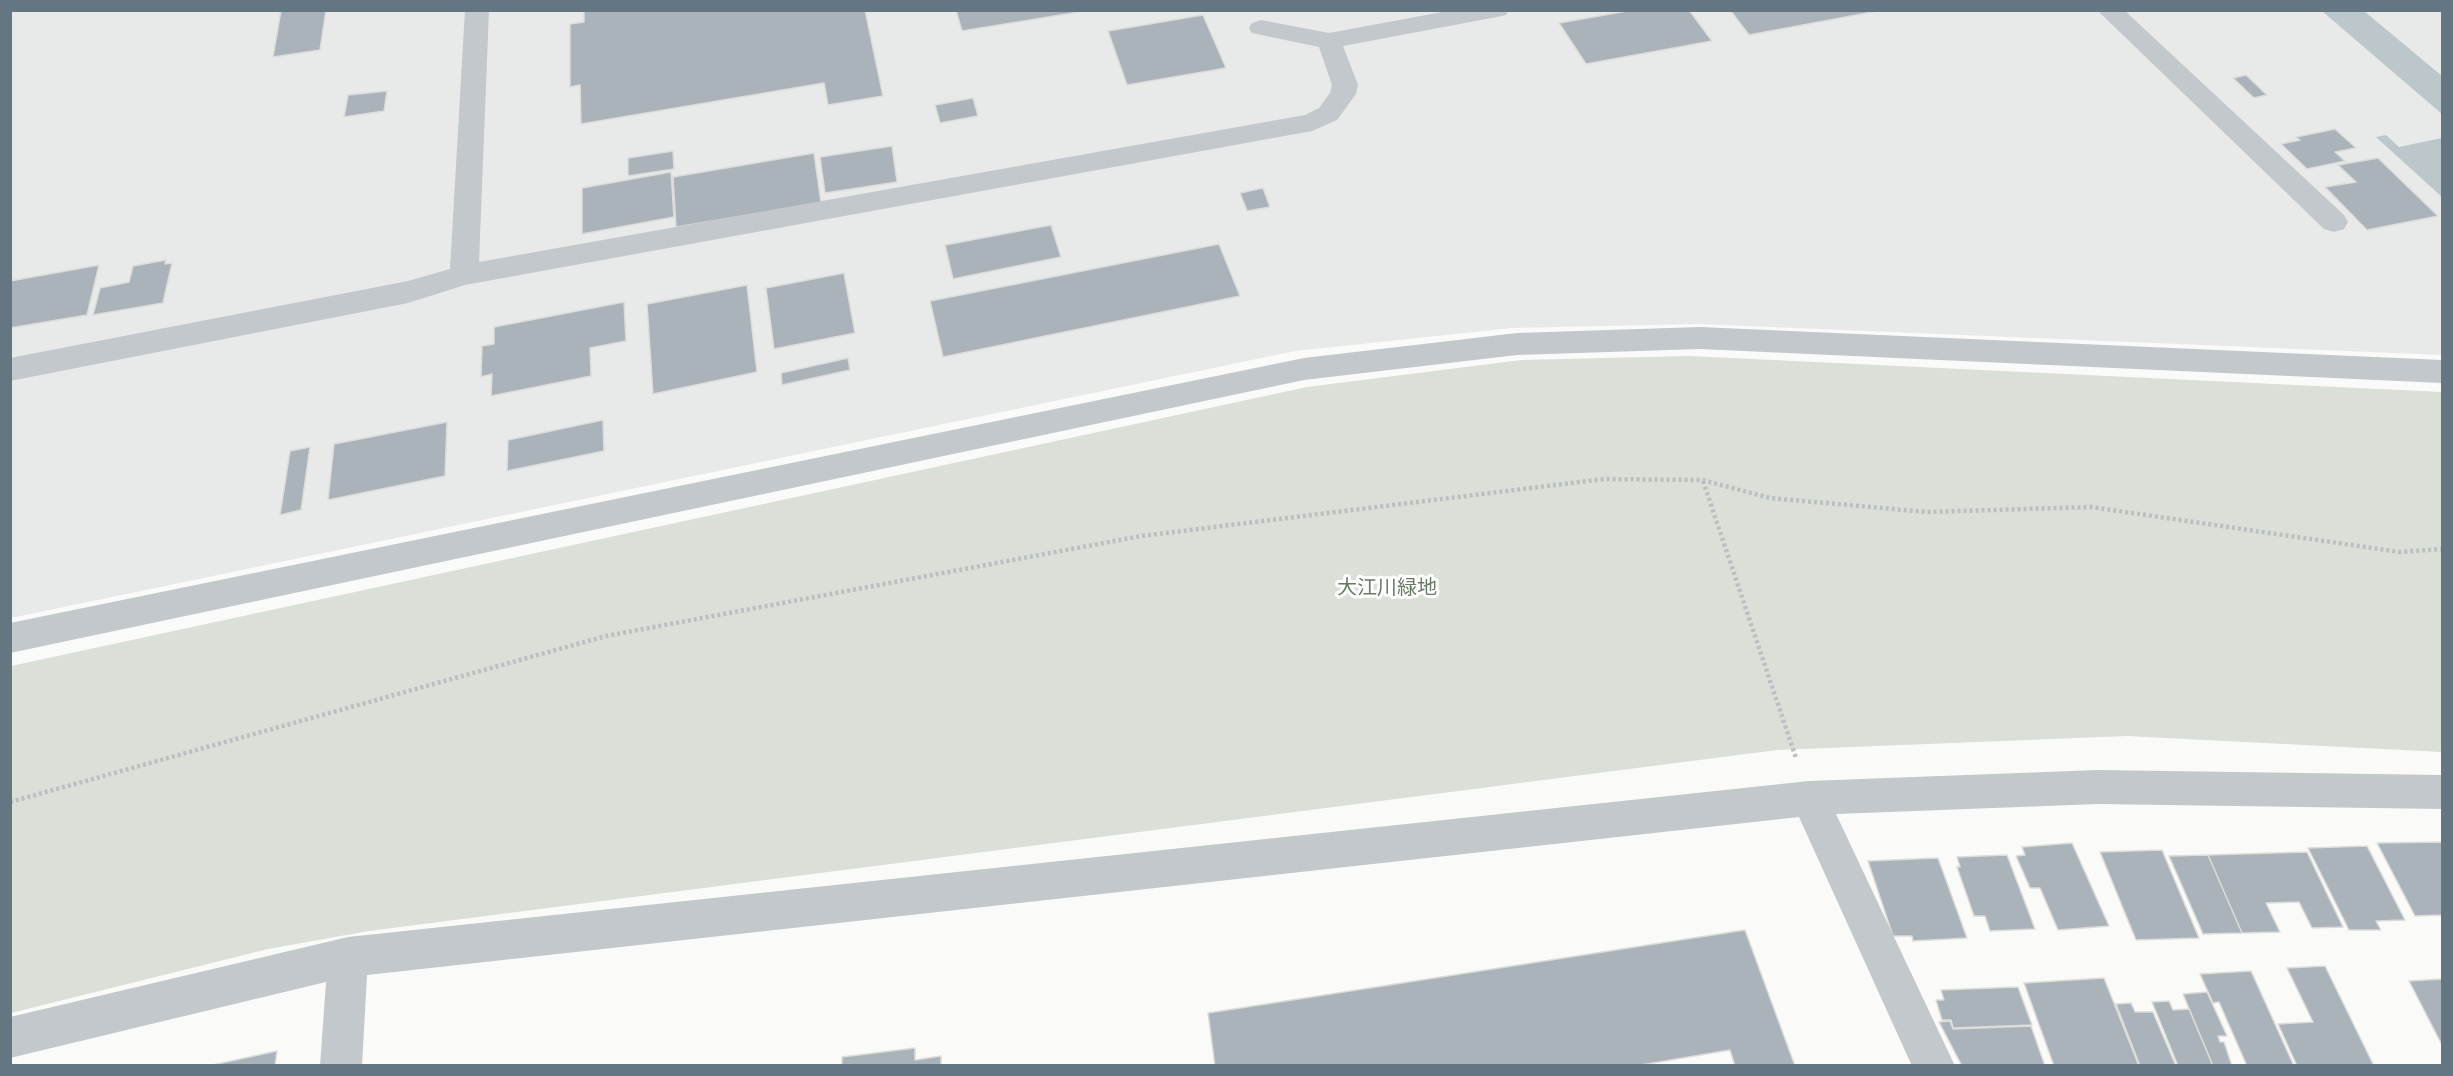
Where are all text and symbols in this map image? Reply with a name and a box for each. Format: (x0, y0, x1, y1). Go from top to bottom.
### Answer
park label: 大江川緑地 (1337, 576, 1437, 600)

